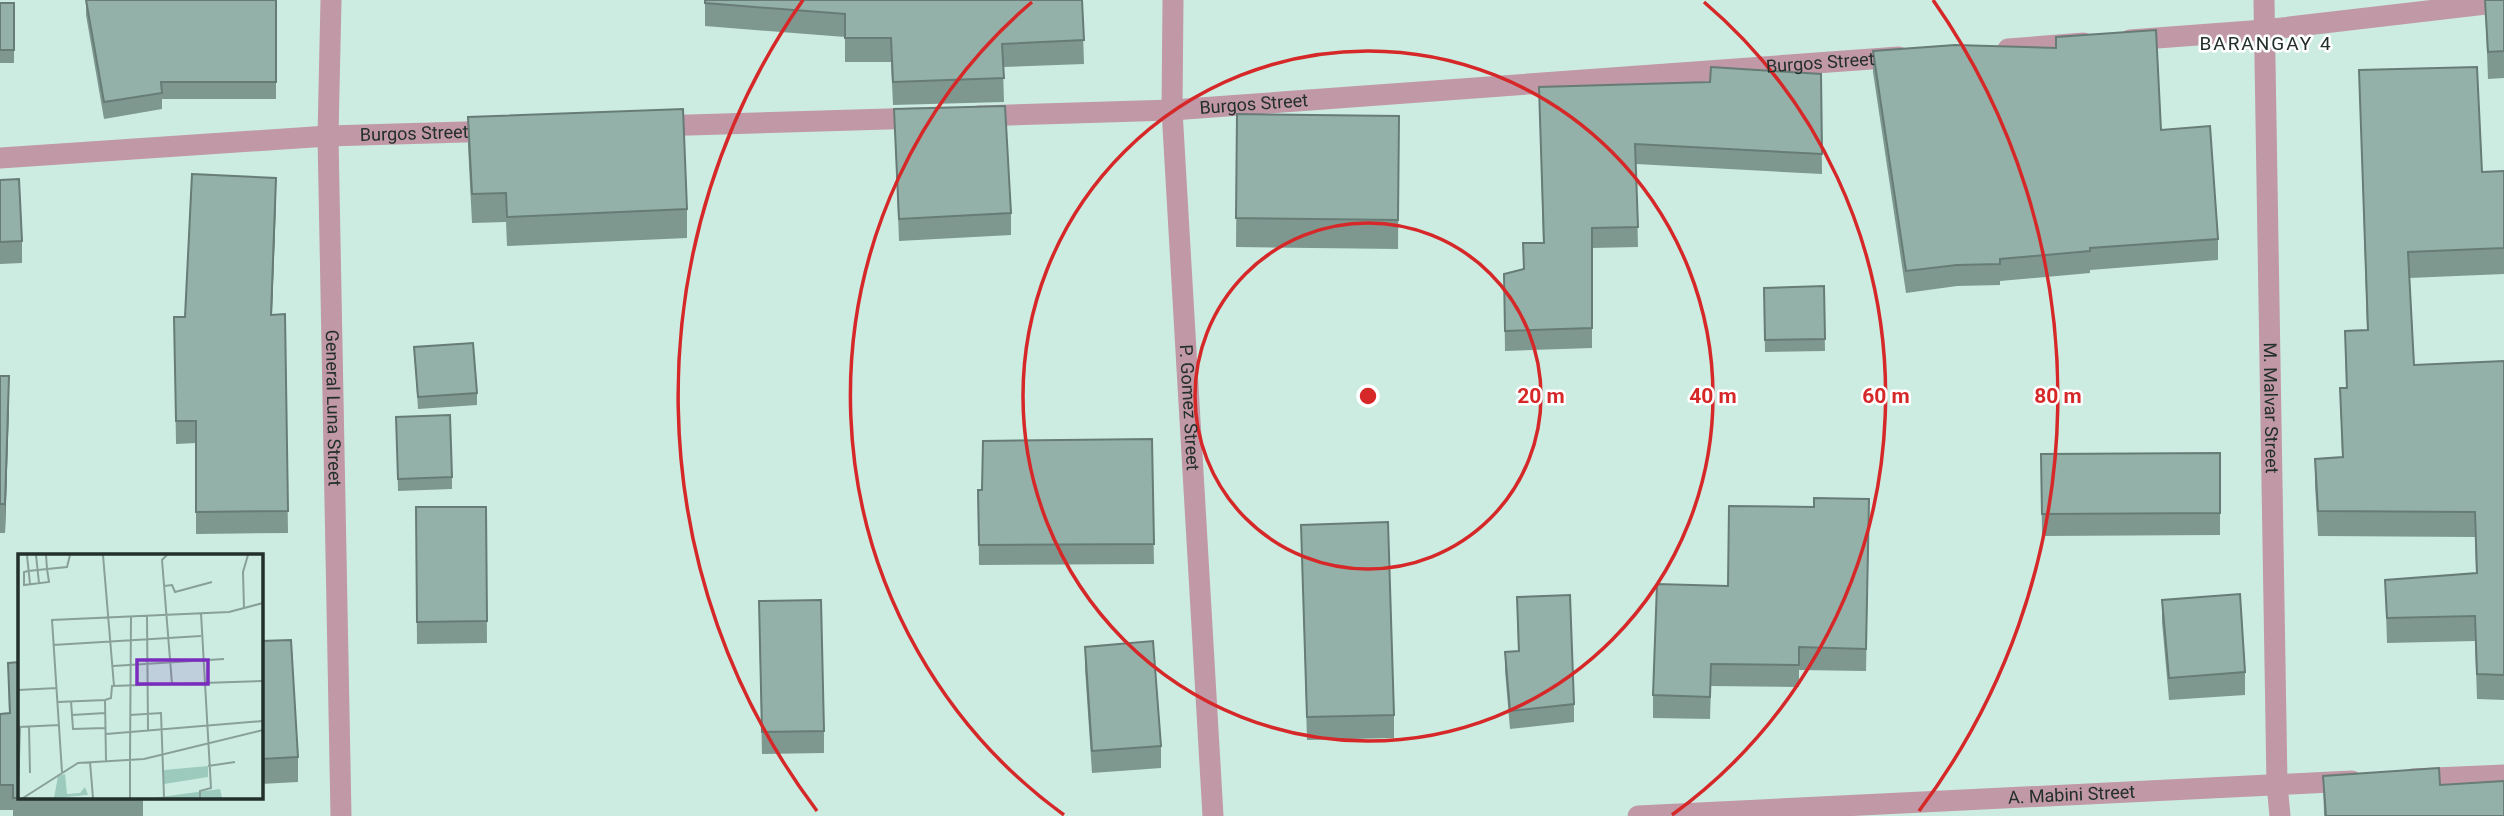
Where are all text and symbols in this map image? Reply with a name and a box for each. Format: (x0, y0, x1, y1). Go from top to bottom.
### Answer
district label: BARANGAY 4 (2199, 32, 2333, 55)
street label: Burgos Street (1765, 48, 1875, 77)
street label: Burgos Street (1199, 89, 1309, 118)
street label: Burgos Street (360, 121, 469, 145)
street label: General Luna Street (322, 329, 346, 487)
street label: M. Malvar Street (2260, 342, 2283, 474)
street label: P. Gomez Street (1176, 344, 1204, 471)
centre of rings (1356, 384, 1380, 408)
text: 20 m (1517, 384, 1565, 408)
text: 40 m (1689, 384, 1737, 408)
text: 60 m (1862, 384, 1910, 408)
text: 80 m (2034, 384, 2082, 408)
inset map (18, 554, 262, 798)
street label: A. Mabini Street (2007, 781, 2136, 808)

